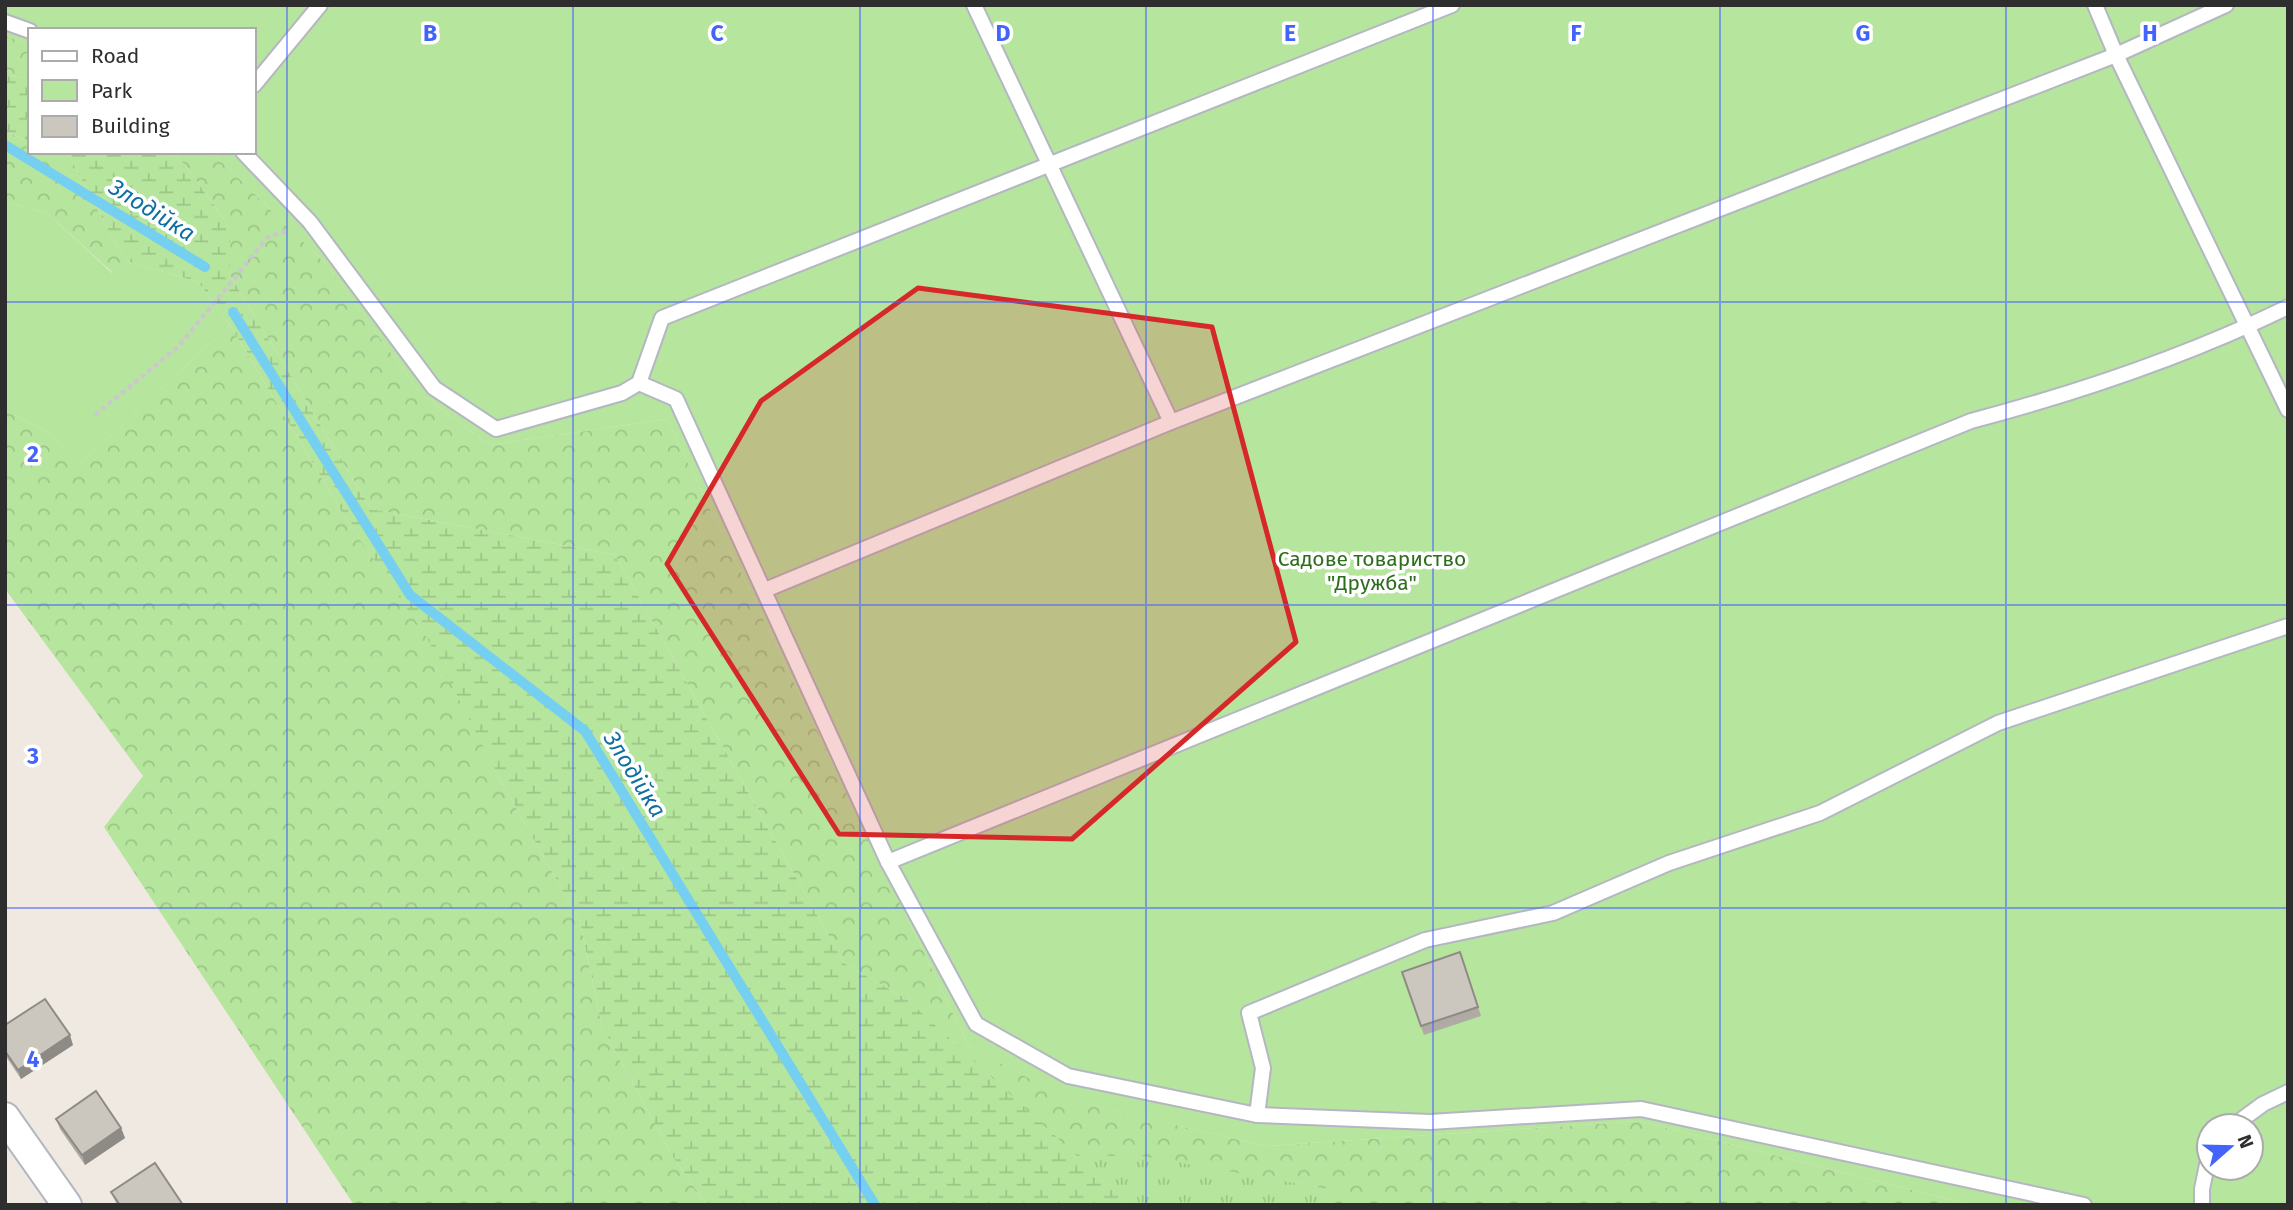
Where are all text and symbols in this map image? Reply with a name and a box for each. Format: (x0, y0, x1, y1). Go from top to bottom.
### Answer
text: B (423, 19, 437, 47)
text: C (710, 19, 724, 47)
text: D (996, 19, 1011, 47)
text: E (1284, 19, 1296, 47)
text: F (1570, 19, 1582, 47)
text: G (1856, 19, 1870, 47)
text: H (2142, 19, 2158, 47)
legend (28, 28, 256, 154)
text: Road (91, 43, 139, 69)
text: Park (91, 78, 133, 104)
text: Building (91, 113, 170, 139)
water label: Злодійка (103, 172, 200, 247)
text: 2 (27, 440, 39, 468)
park label: Садове товариство "Дружба" (1278, 546, 1466, 596)
water label: Злодійка (597, 725, 672, 822)
text: 3 (26, 742, 39, 770)
text: 4 (27, 1045, 40, 1073)
north arrow (2195, 1112, 2265, 1182)
text: N (2233, 1131, 2258, 1151)

